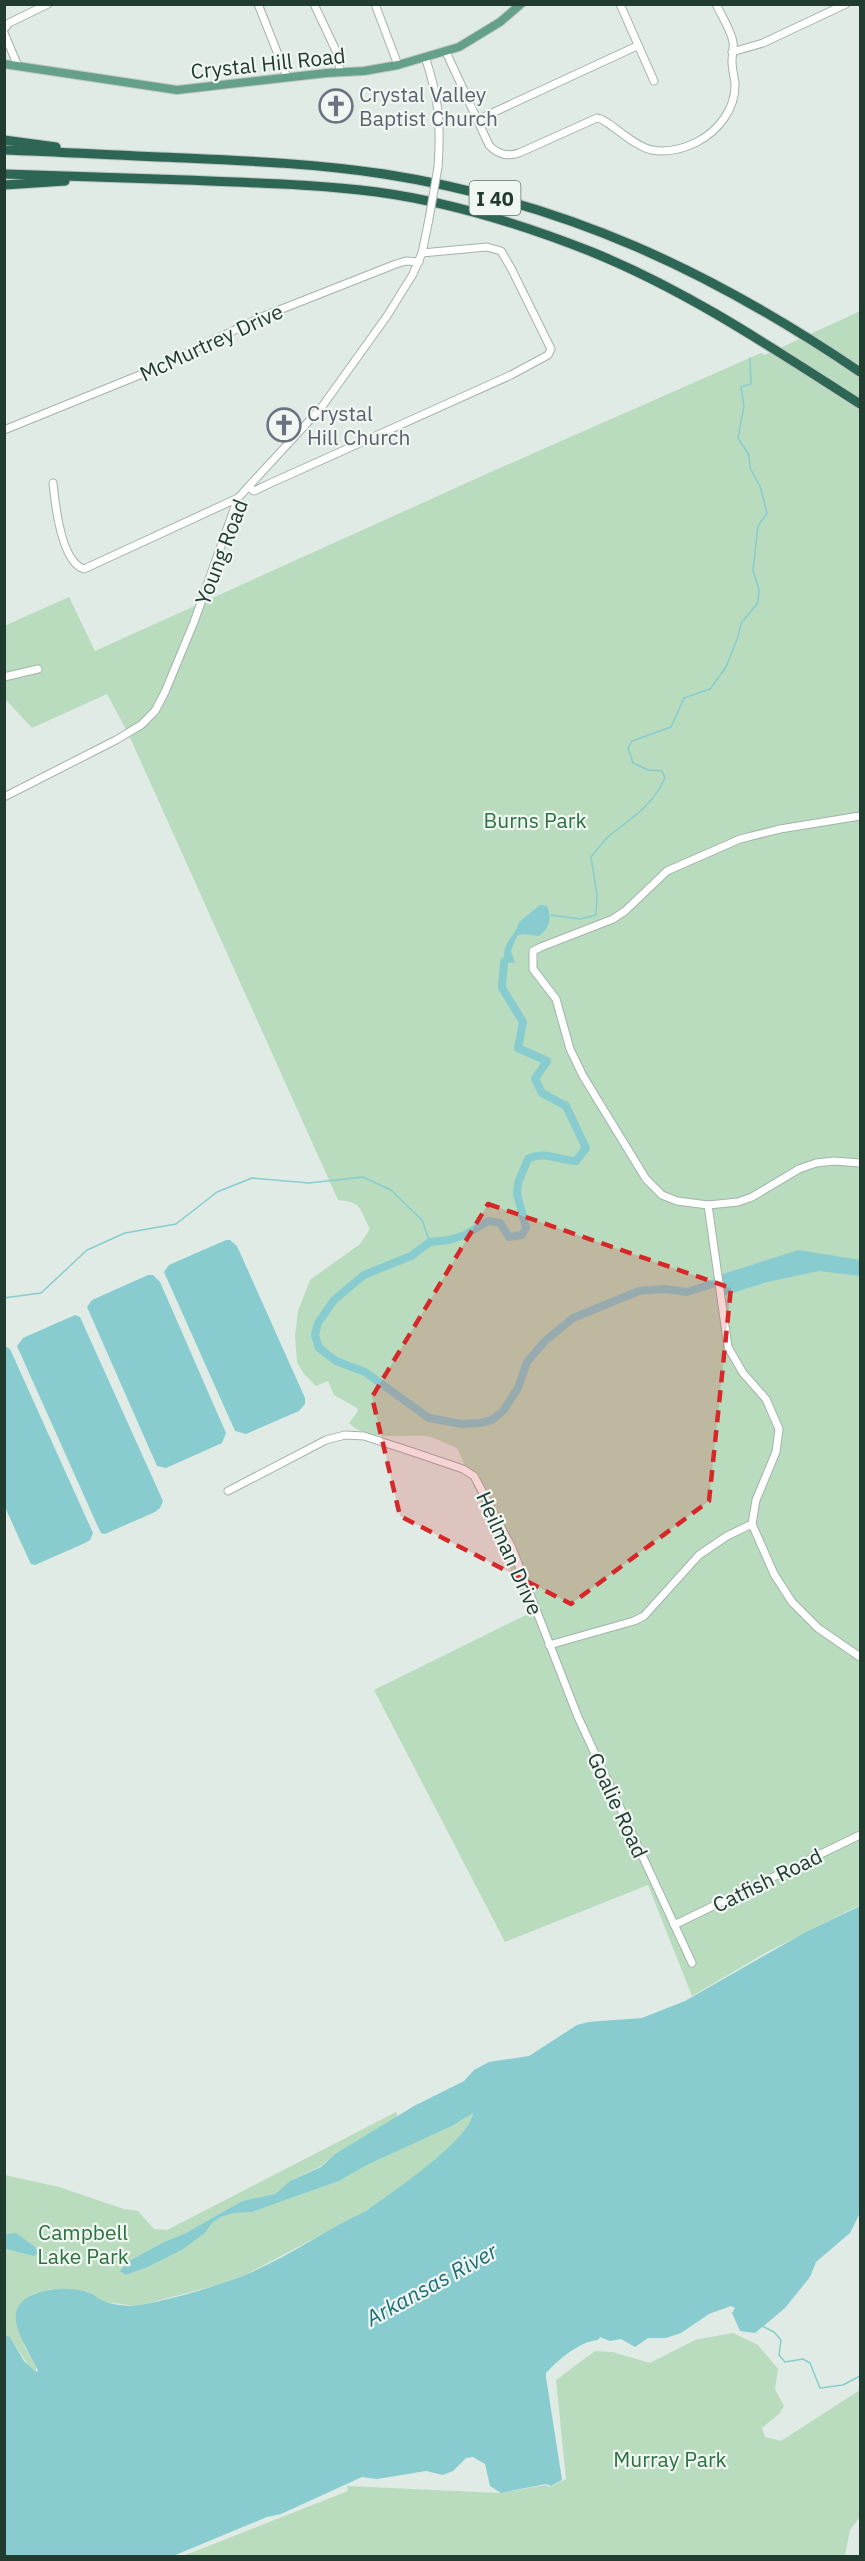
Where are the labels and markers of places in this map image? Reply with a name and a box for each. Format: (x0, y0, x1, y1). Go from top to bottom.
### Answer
place label: Crystal Valley Baptist Church (359, 80, 498, 132)
church icon: Crystal Valley Baptist Church (318, 88, 354, 124)
place label: Crystal Hill Church (307, 399, 410, 451)
church icon: Crystal Hill Church (266, 407, 302, 443)

